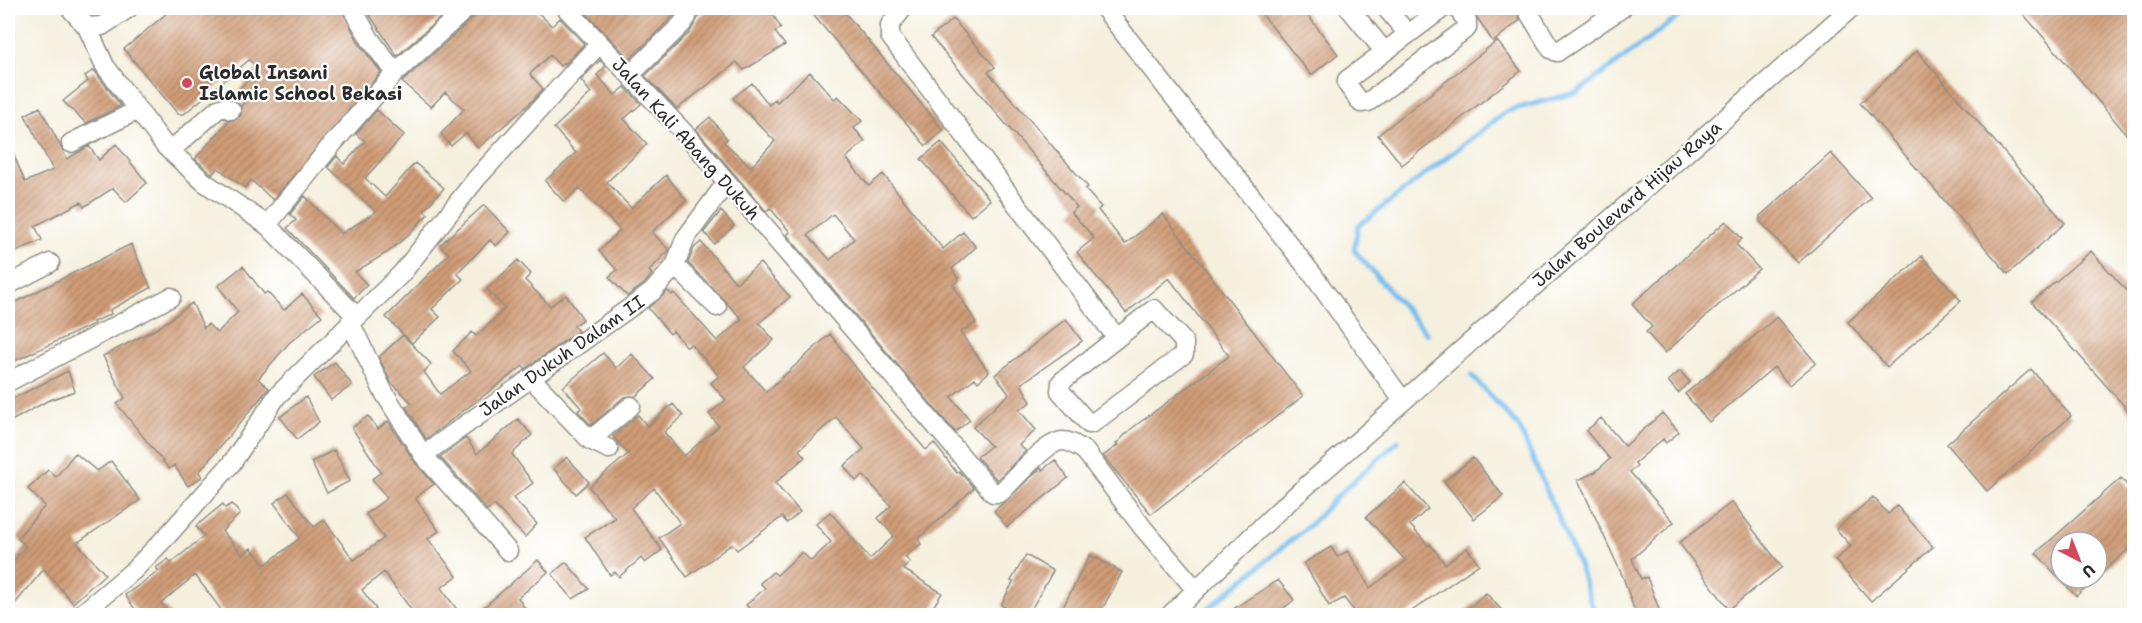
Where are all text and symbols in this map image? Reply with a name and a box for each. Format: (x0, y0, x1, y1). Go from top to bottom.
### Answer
street label: Jalan Kali Abang Dukuh (607, 53, 765, 225)
place label: Global Insani Islamic School Bekasi (199, 61, 402, 106)
marker: Global Insani Islamic School Bekasi (180, 76, 194, 90)
street label: Jalan Boulevard Hijau Raya (1528, 115, 1726, 293)
street label: Jalan Dukuh Dalam II (475, 290, 649, 422)
north arrow (2049, 530, 2109, 590)
text: U (2078, 559, 2100, 582)

